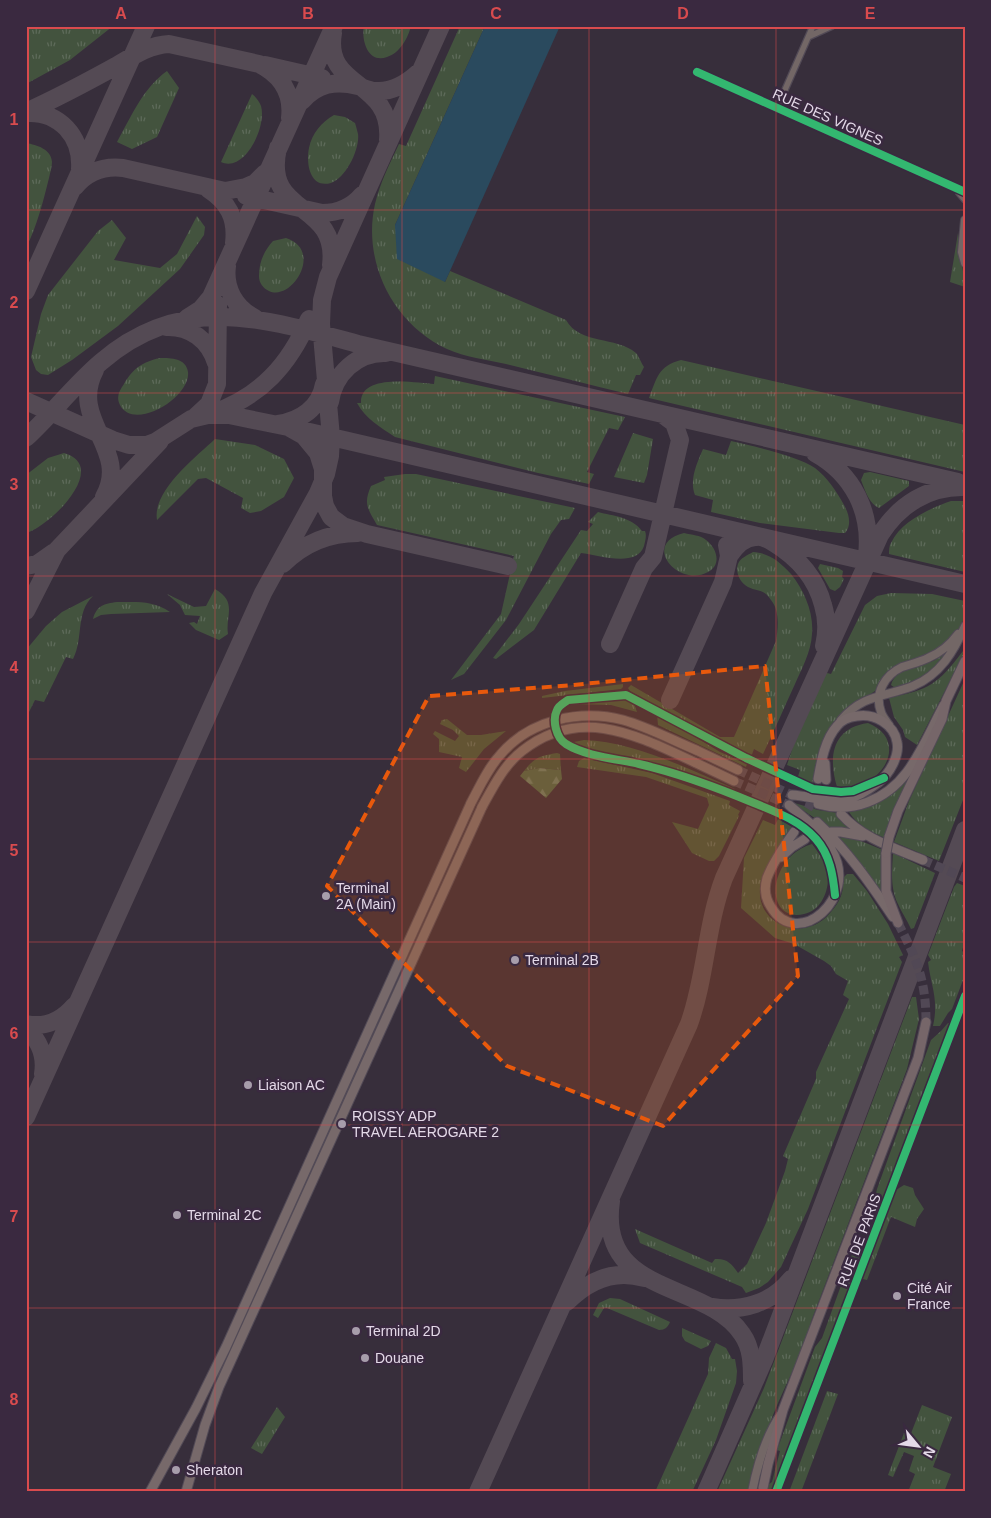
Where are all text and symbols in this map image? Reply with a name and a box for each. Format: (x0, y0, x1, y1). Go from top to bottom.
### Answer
text: A (115, 5, 127, 22)
text: B (302, 5, 314, 22)
text: C (490, 5, 502, 22)
text: D (677, 5, 689, 22)
text: E (865, 5, 876, 22)
street label: RUE DES VIGNES (770, 85, 886, 149)
text: 1 (10, 111, 19, 128)
text: 2 (10, 294, 19, 311)
text: 3 (10, 476, 19, 493)
text: 4 (10, 659, 19, 676)
text: 5 (10, 842, 19, 859)
place label: Terminal 2A (Main) (336, 880, 396, 912)
marker: Terminal 2A (Main) (320, 890, 332, 902)
place label: Terminal 2B (525, 952, 599, 968)
marker: Terminal 2B (509, 954, 521, 966)
text: 6 (10, 1025, 19, 1042)
place label: Liaison AC (258, 1077, 325, 1093)
marker: Liaison AC (242, 1079, 254, 1091)
place label: ROISSY ADP TRAVEL AEROGARE 2 (352, 1108, 499, 1140)
marker: ROISSY ADP TRAVEL AEROGARE 2 (336, 1118, 348, 1130)
street label: RUE DE PARIS (834, 1191, 884, 1289)
place label: Terminal 2C (187, 1207, 262, 1223)
text: 7 (10, 1208, 19, 1225)
marker: Terminal 2C (171, 1209, 183, 1221)
place label: Cité Air France (907, 1280, 952, 1312)
marker: Cité Air France (891, 1290, 903, 1302)
place label: Terminal 2D (366, 1323, 441, 1339)
marker: Terminal 2D (350, 1325, 362, 1337)
place label: Douane (375, 1350, 424, 1366)
marker: Douane (359, 1352, 371, 1364)
text: 8 (10, 1391, 19, 1408)
north arrow (894, 1420, 944, 1470)
text: N (920, 1444, 939, 1461)
place label: Sheraton (186, 1462, 243, 1478)
marker: Sheraton (170, 1464, 182, 1476)

